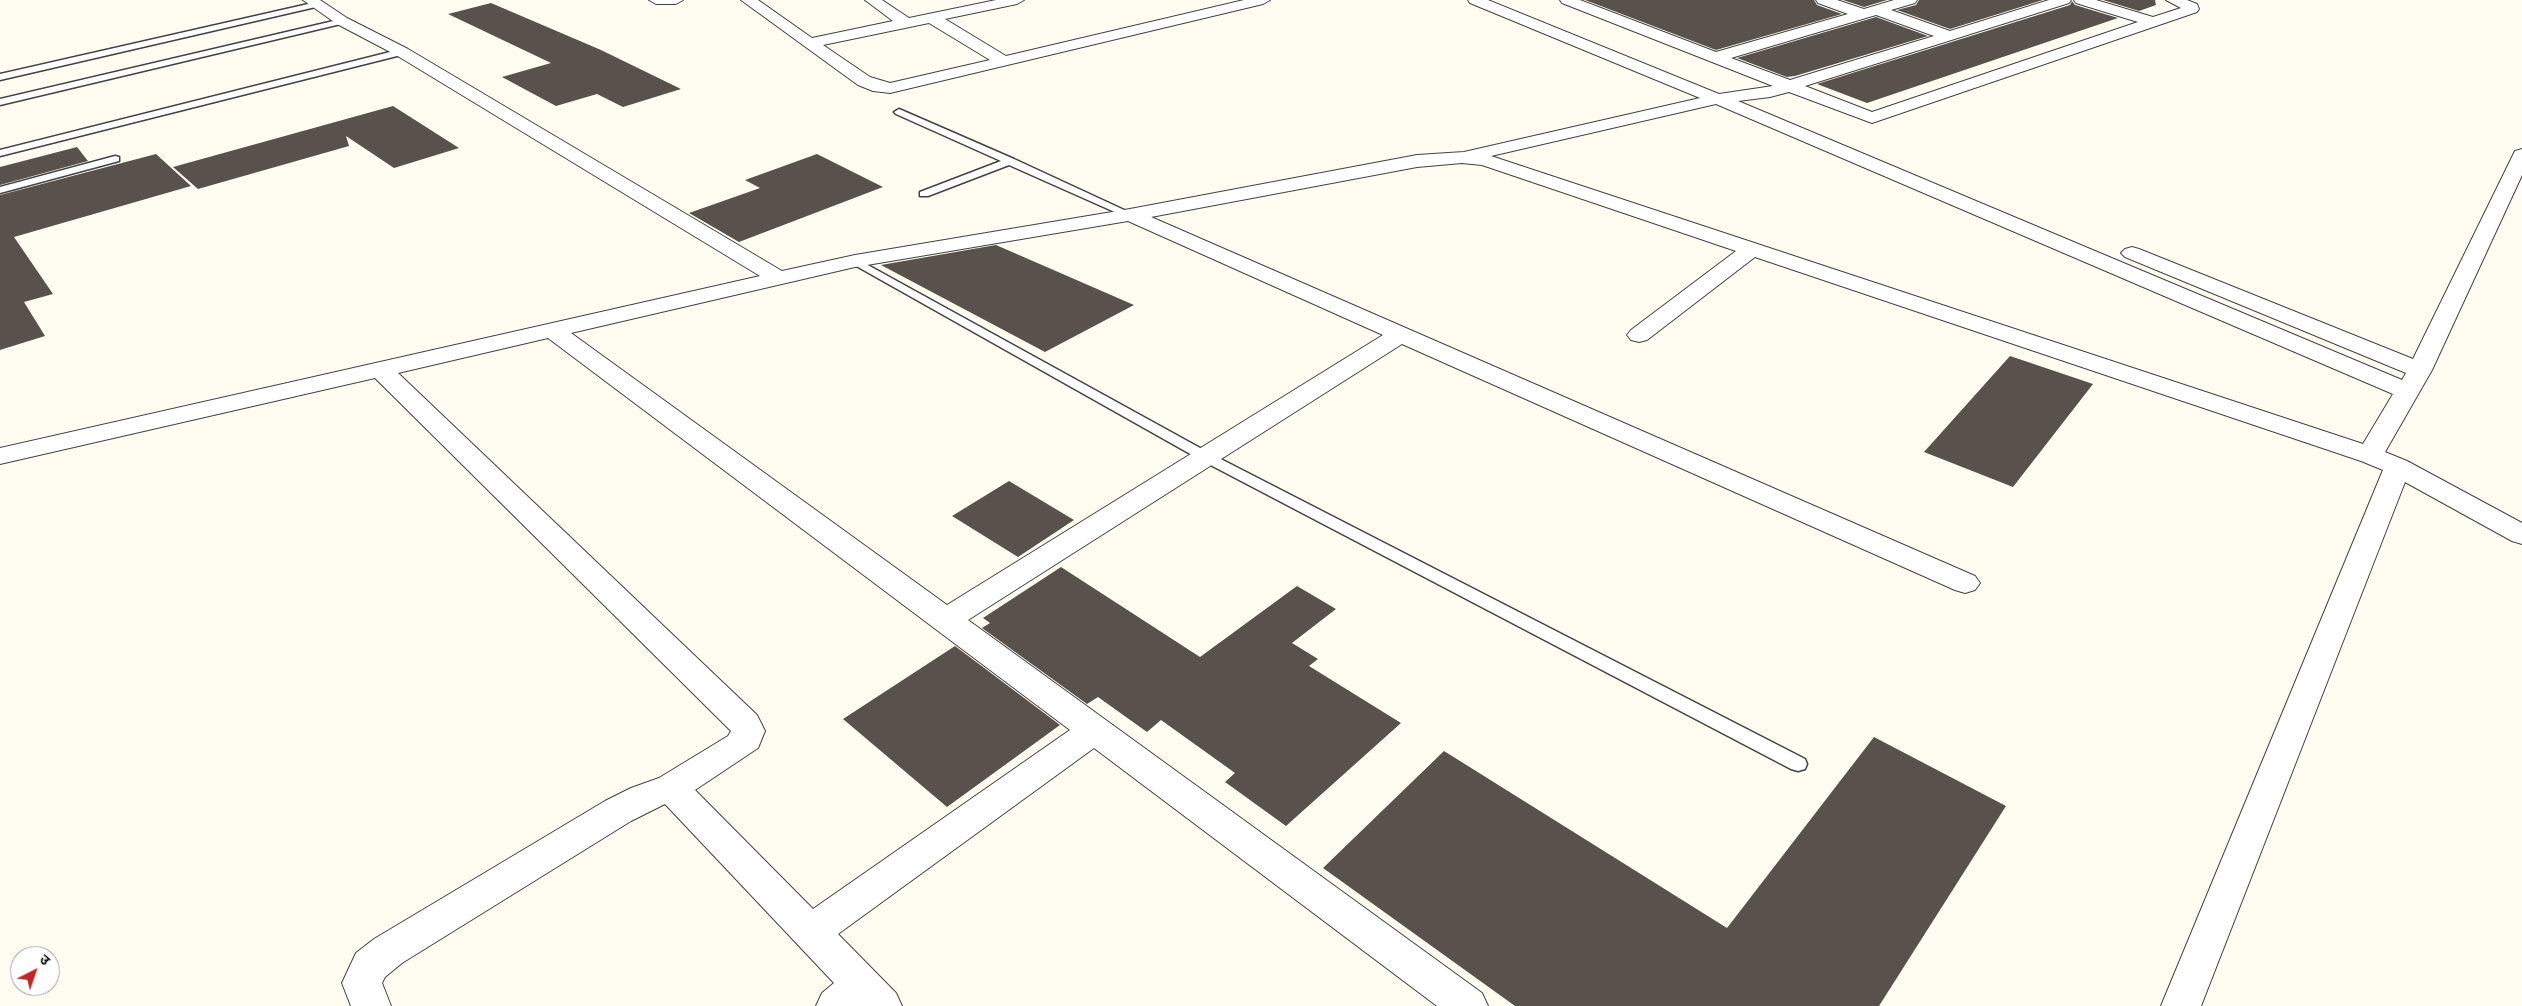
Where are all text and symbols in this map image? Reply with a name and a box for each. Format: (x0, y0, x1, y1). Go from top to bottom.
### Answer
north arrow (10, 946, 60, 996)
text: उ (36, 951, 53, 969)

